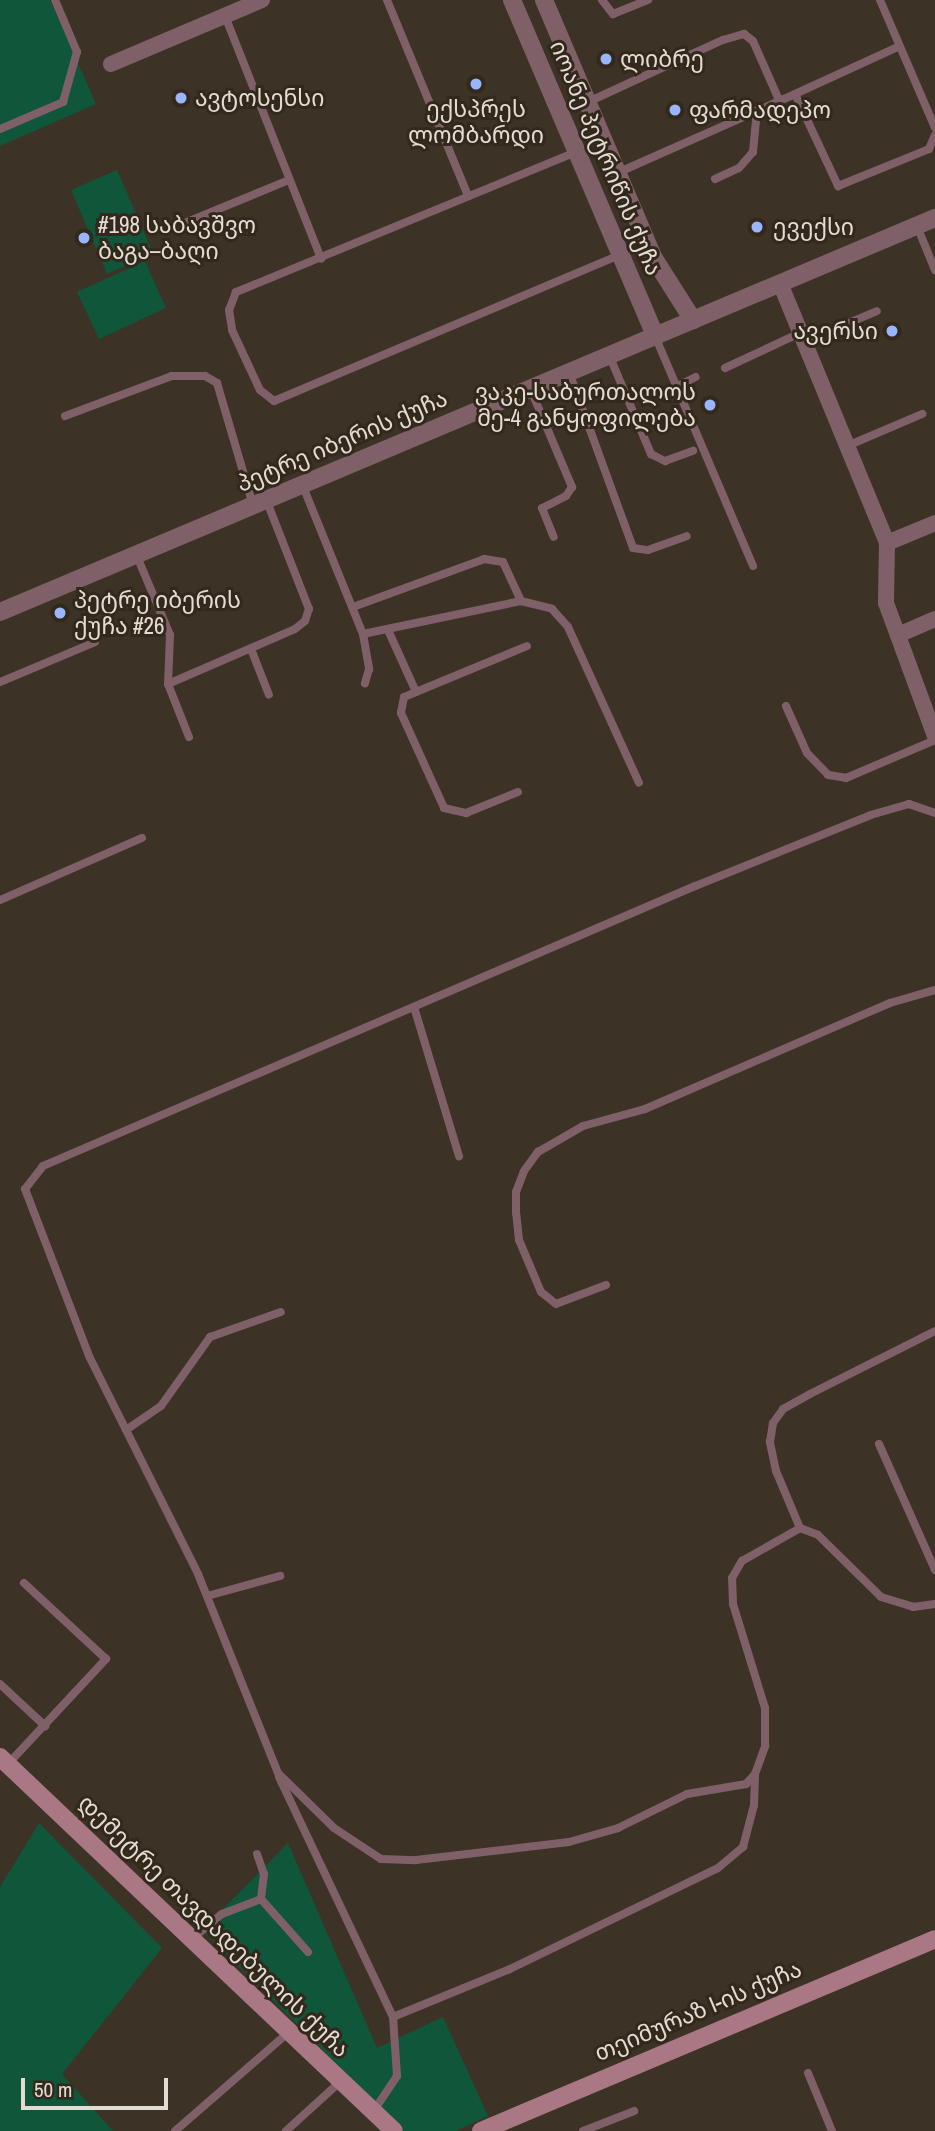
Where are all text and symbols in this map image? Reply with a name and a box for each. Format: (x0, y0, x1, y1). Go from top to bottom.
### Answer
street label: იოანე პეტრიწის ქუჩა (544, 36, 668, 280)
place label: ლიბრე (620, 45, 704, 73)
marker: ლიბრე (598, 51, 614, 67)
marker: ექსპრეს ლომბარდი (468, 76, 484, 92)
place label: ავტოსენსი (195, 84, 324, 112)
marker: ავტოსენსი (173, 90, 189, 106)
place label: ექსპრეს ლომბარდი (408, 95, 544, 149)
place label: ფარმადეპო (689, 96, 831, 124)
marker: ფარმადეპო (667, 102, 683, 118)
place label: #198 საბავშვო ბაგა–ბაღი (98, 211, 256, 265)
place label: ევექსი (773, 213, 854, 241)
marker: ევექსი (747, 217, 767, 237)
marker: #198 საბავშვო ბაგა–ბაღი (76, 230, 92, 246)
place label: ავერსი (793, 317, 878, 345)
marker: ავერსი (884, 323, 900, 339)
place label: ვაკე-საბურთალოს მე-4 განყოფილება (475, 378, 696, 432)
street label: პეტრე იბერის ქუჩა (233, 384, 451, 498)
marker: ვაკე-საბურთალოს მე-4 განყოფილება (702, 397, 718, 413)
place label: პეტრე იბერის ქუჩა #26 (74, 586, 241, 640)
marker: პეტრე იბერის ქუჩა #26 (52, 605, 68, 621)
street label: დემეტრე თავდადებულის ქუჩა (73, 1789, 355, 2063)
street label: თეიმურაზ I-ის ქუჩა (590, 1955, 806, 2067)
scale bar (24, 2064, 172, 2108)
text: 50 m (34, 2075, 72, 2104)

